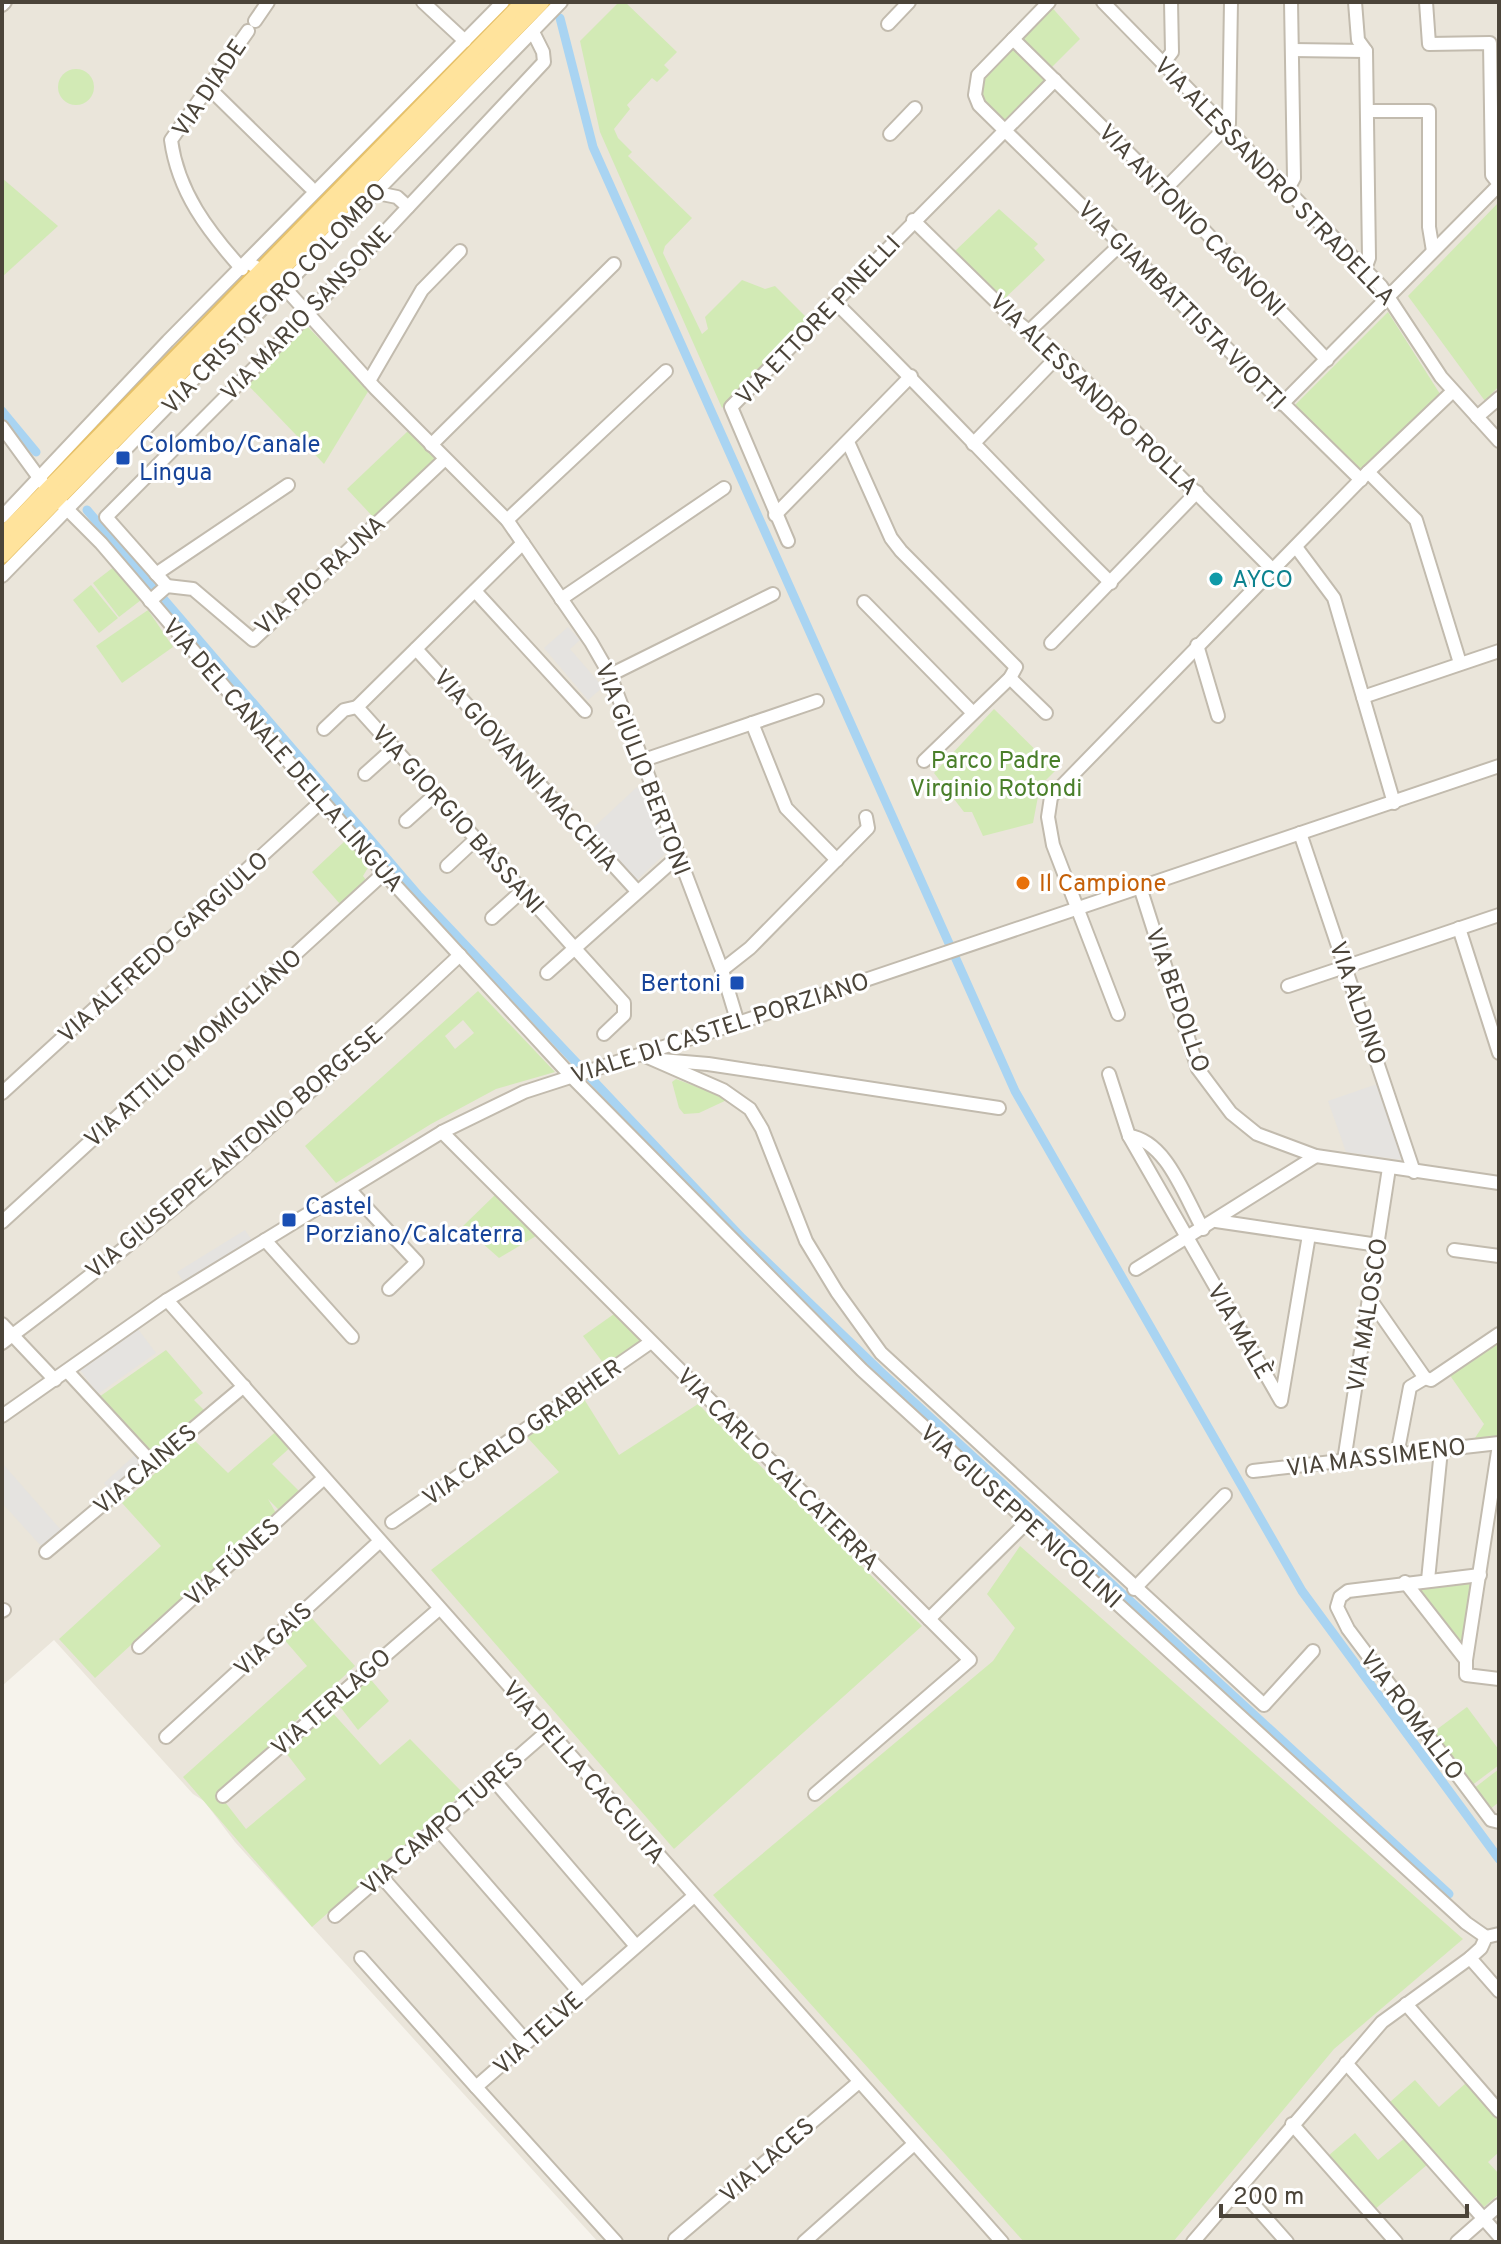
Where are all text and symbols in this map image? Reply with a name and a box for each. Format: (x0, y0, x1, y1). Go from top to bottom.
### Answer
street label: VIA DIADE (167, 34, 254, 144)
street label: VIA ALESSANDRO STRADELLA (1147, 52, 1401, 313)
street label: VIA ANTONIO CAGNONI (1091, 119, 1290, 324)
street label: VIA CRISTOFORO COLOMBO (157, 177, 394, 422)
street label: VIA GIAMBATTISTA VIOTTI (1070, 196, 1291, 417)
street label: VIA MARIO SANSONE (216, 220, 399, 409)
street label: VIA ETTORE PINELLI (731, 230, 908, 412)
street label: VIA ALESSANDRO ROLLA (982, 288, 1203, 503)
place label: Colombo/Canale Lingua (139, 431, 320, 489)
marker: Colombo/Canale Lingua (114, 449, 132, 467)
street label: VIA PIO RAJNA (250, 510, 393, 643)
place label: AYCO (1232, 566, 1293, 596)
marker: AYCO (1207, 570, 1225, 588)
street label: VIA DEL CANALE DELLA LINGUA (154, 613, 409, 899)
street label: VIA GIULIO BERTONI (587, 659, 696, 880)
street label: VIA GIOVANNI MACCHIA (426, 664, 623, 879)
street label: VIA GIORGIO BASSANI (364, 720, 549, 921)
park label: Parco Padre Virginio Rotondi (910, 747, 1082, 805)
street label: VIA ALFREDO GARGIULO (53, 846, 276, 1051)
place label: Il Campione (1039, 870, 1167, 900)
marker: Il Campione (1014, 874, 1032, 892)
street label: VIA BEDOLLO (1137, 924, 1215, 1077)
street label: VIA ALDINO (1321, 938, 1391, 1069)
street label: VIA ATTILIO MOMIGLIANO (79, 944, 309, 1155)
street label: VIALE DI CASTEL PORZIANO (568, 967, 873, 1092)
place label: Bertoni (640, 970, 721, 1000)
marker: Bertoni (728, 974, 746, 992)
street label: VIA GIUSEPPE ANTONIO BORGESE (81, 1020, 390, 1287)
place label: Castel Porziano/Calcaterra (305, 1193, 523, 1251)
marker: Castel Porziano/Calcaterra (280, 1211, 298, 1229)
street label: VIA MALOSCO (1342, 1236, 1396, 1394)
street label: VIA MALÈ (1199, 1278, 1279, 1385)
street label: VIA CARLO GRABHER (418, 1354, 629, 1514)
street label: VIA CARLO CALCATERRA (669, 1363, 884, 1578)
street label: VIA CAINES (88, 1419, 204, 1522)
street label: VIA GIUSEPPE NICOLINI (912, 1419, 1127, 1616)
street label: VIA MASSIMENO (1285, 1433, 1468, 1485)
street label: VIA FÚNES (178, 1511, 287, 1614)
street label: VIA GAIS (229, 1597, 320, 1684)
street label: VIA TERLAGO (266, 1643, 398, 1764)
street label: VIA ROMALLO (1352, 1645, 1469, 1787)
street label: VIA DELLA CACCIUTA (495, 1675, 670, 1871)
street label: VIA CAMPO TURES (356, 1746, 531, 1903)
street label: VIA TELVE (488, 1986, 591, 2083)
street label: VIA LACES (715, 2112, 822, 2211)
scale bar (1221, 2168, 1467, 2218)
text: 200 m (1233, 2183, 1304, 2213)

